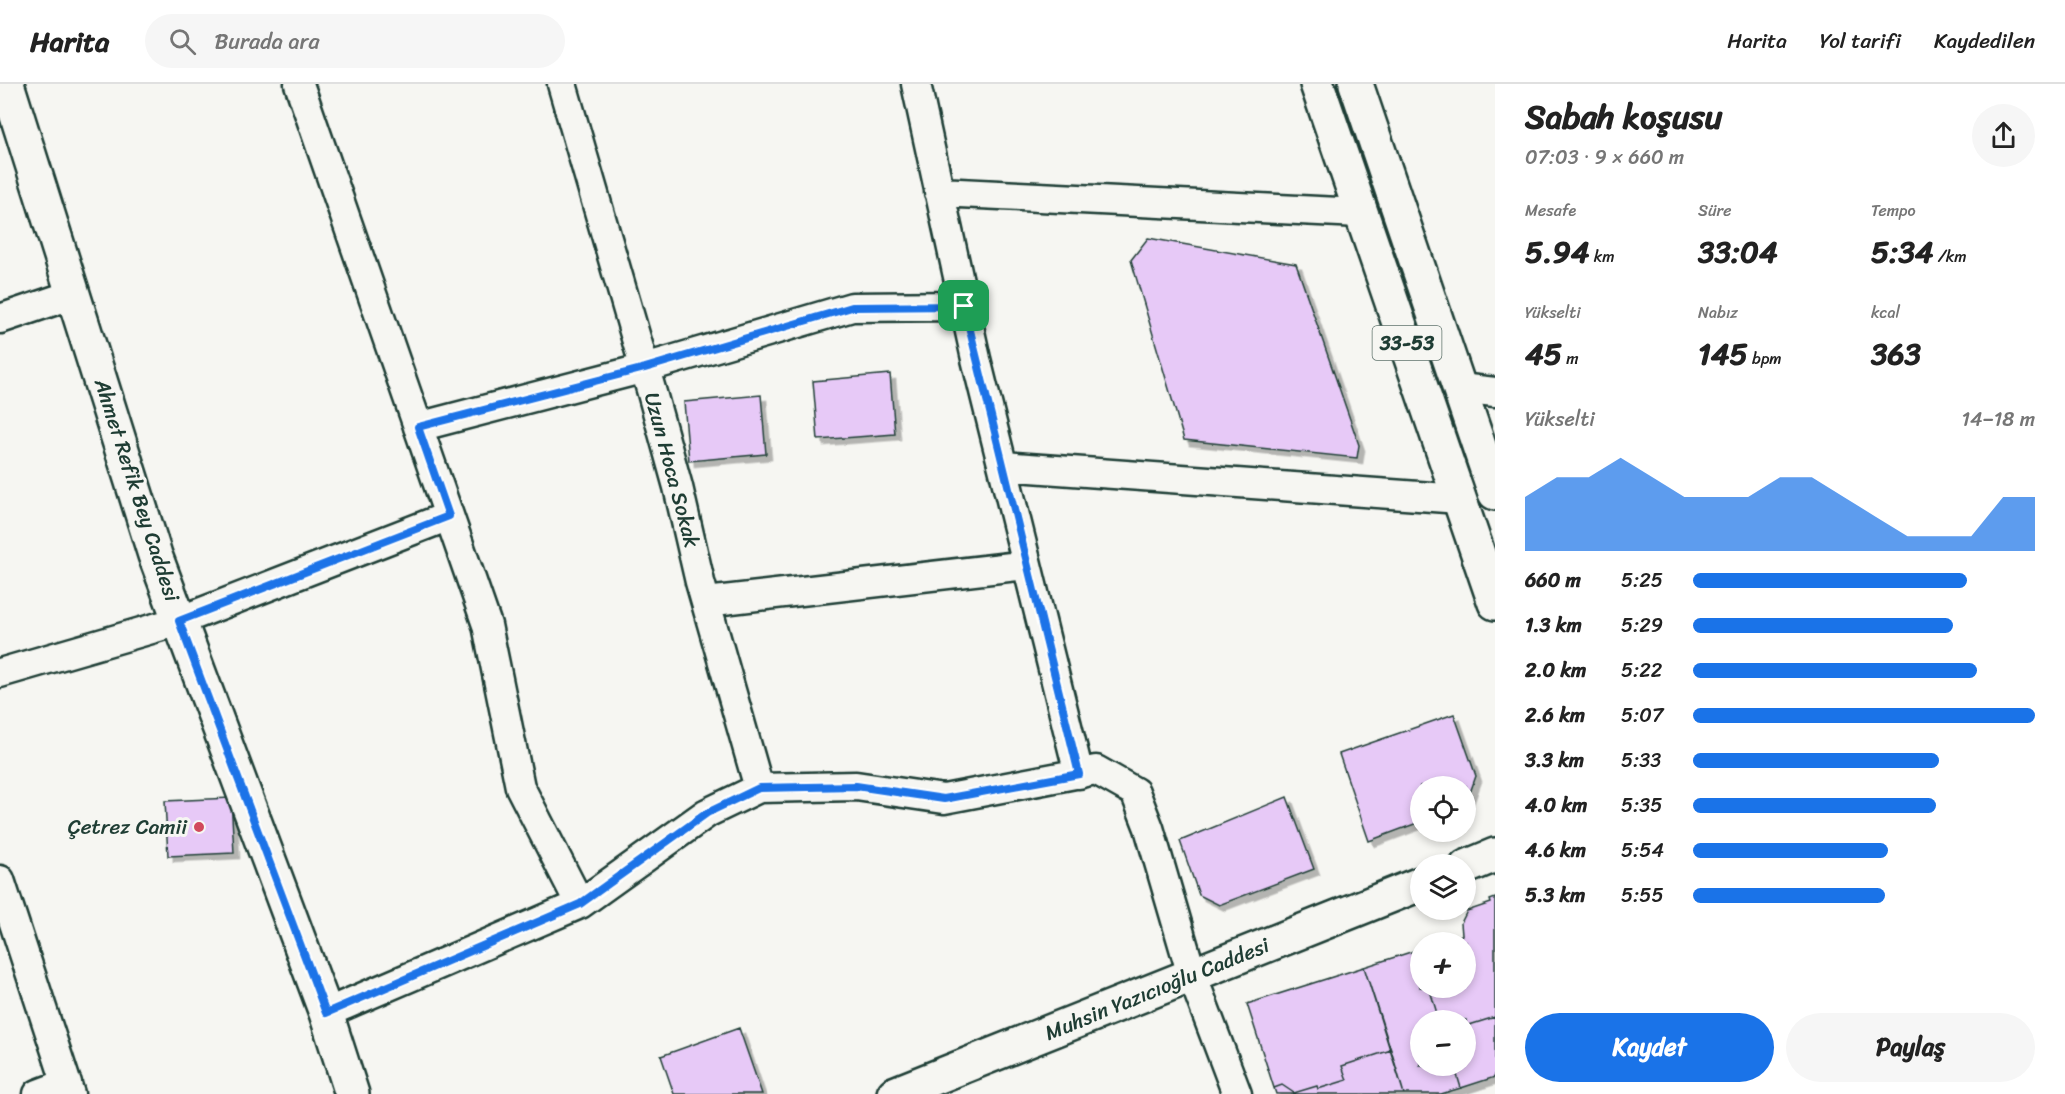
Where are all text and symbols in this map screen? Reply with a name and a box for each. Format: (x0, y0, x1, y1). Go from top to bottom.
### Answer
search box (145, 14, 565, 68)
text: Harita (30, 17, 109, 66)
text: Burada ara (214, 22, 320, 61)
text: Harita (1727, 22, 1787, 60)
text: Yol tarifi (1820, 22, 1901, 60)
text: Kaydedilen (1934, 22, 2035, 60)
icon: search (166, 25, 199, 58)
text: Sabah koşusu (1525, 88, 1722, 146)
button: share (1972, 104, 2035, 167)
text: 07:03 · 9 × 660 m (1525, 140, 1684, 175)
text: Mesafe (1525, 196, 1576, 225)
text: Süre (1698, 196, 1731, 225)
text: Tempo (1871, 196, 1916, 225)
text: 5.94 (1525, 225, 1590, 279)
text: 33:04 (1698, 225, 1778, 279)
text: 5:34 (1871, 225, 1934, 279)
text: km (1590, 242, 1615, 271)
text: /km (1934, 242, 1967, 271)
pin (938, 280, 989, 331)
icon: arrive (947, 289, 980, 322)
text: Yükselti (1525, 298, 1581, 327)
text: Nabız (1698, 298, 1738, 327)
text: kcal (1871, 298, 1900, 327)
road number: 33-53 (1372, 326, 1442, 360)
text: 45 (1525, 327, 1562, 381)
text: 145 (1698, 327, 1748, 381)
text: 363 (1871, 327, 1921, 381)
text: m (1562, 344, 1579, 373)
text: bpm (1748, 344, 1782, 373)
street label: Ahmet Refik Bey Caddesi (83, 372, 191, 608)
street label: Uzun Hoca Sokak (633, 388, 711, 552)
text: Yükselti (1525, 402, 1595, 437)
text: 14–18 m (1961, 402, 2035, 437)
text: 660 m (1525, 563, 1581, 598)
text: 5:25 (1621, 563, 1663, 598)
text: 1.3 km (1525, 608, 1582, 643)
text: 5:29 (1621, 608, 1663, 643)
text: 2.0 km (1525, 653, 1586, 688)
text: 5:22 (1621, 653, 1662, 688)
text: 2.6 km (1525, 698, 1585, 733)
text: 5:07 (1621, 698, 1663, 733)
text: 3.3 km (1525, 743, 1584, 778)
text: 5:33 (1621, 743, 1661, 778)
map controls (1410, 776, 1476, 1076)
button: locate (1410, 776, 1476, 842)
text: 4.0 km (1525, 788, 1587, 823)
text: 5:35 (1621, 788, 1662, 823)
place label: Çetrez Camii (68, 808, 188, 846)
marker: Çetrez Camii (192, 820, 206, 834)
text: 4.6 km (1525, 833, 1586, 868)
text: 5:54 (1621, 833, 1664, 868)
button: layers (1410, 854, 1476, 920)
text: 5.3 km (1525, 878, 1585, 913)
text: 5:55 (1621, 878, 1664, 913)
street label: Muhsin Yazıcıoğlu Caddesi (1039, 926, 1276, 1052)
button: + (1410, 932, 1476, 998)
button: − (1410, 1010, 1476, 1076)
button: Kaydet (1525, 1013, 1774, 1082)
button: Paylaş (1786, 1013, 2035, 1082)

